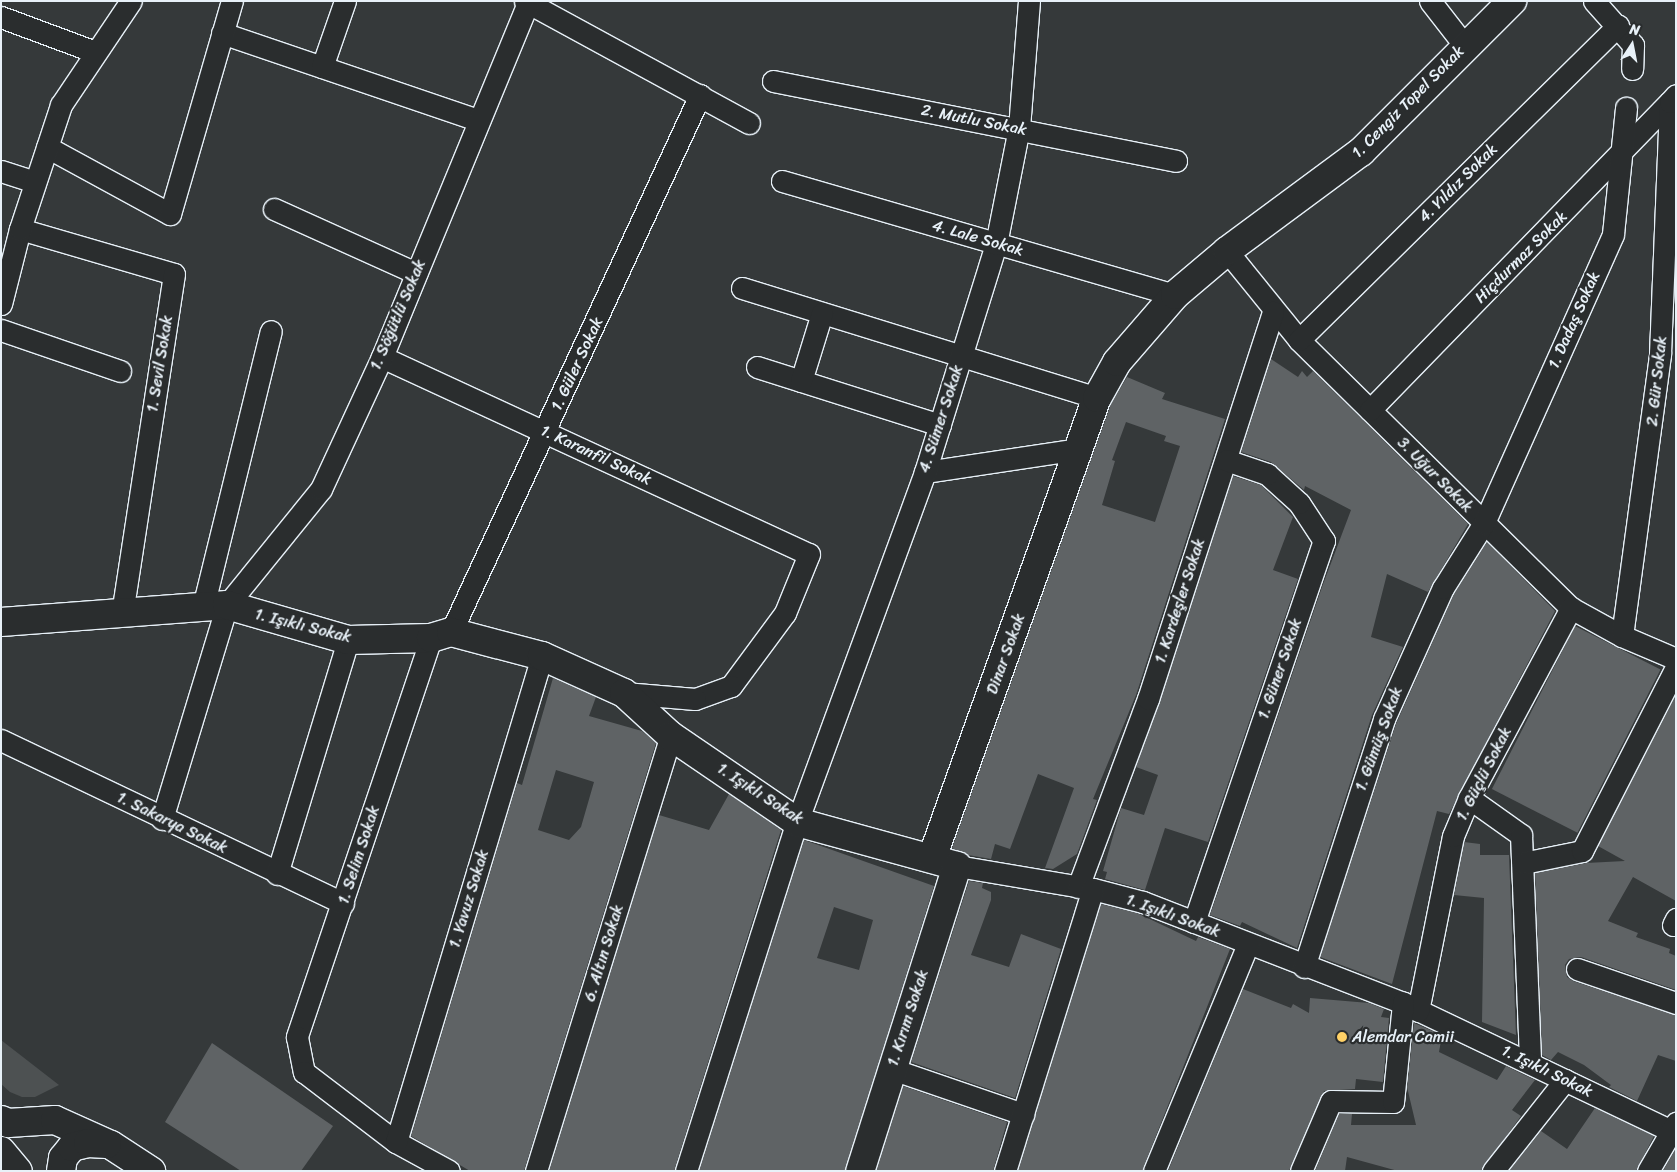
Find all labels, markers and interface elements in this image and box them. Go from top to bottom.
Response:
text: N [1628,17,1642,43]
north arrow [1607,20,1657,70]
street label: 1. Cengiz Topel Sokak [1348,42,1468,162]
street label: 2. Mutlu Sokak [919,100,1029,140]
street label: 4. Yıldız Sokak [1415,140,1501,226]
street label: Hiçdurmaz Sokak [1471,207,1571,307]
street label: 4. Lale Sokak [930,216,1026,260]
street label: 1. Söğütlü Sokak [366,257,430,373]
street label: 1. Dadaş Sokak [1544,268,1604,372]
street label: 1. Sevil Sokak [143,314,177,414]
street label: 1. Güler Sokak [547,314,607,414]
street label: 2. Gür Sokak [1643,335,1671,427]
street label: 4. Sümer Sokak [915,363,967,475]
street label: 1. Karanfil Sokak [537,421,655,489]
street label: 3. Uğur Sokak [1393,433,1477,517]
street label: 1. Kardeşler Sokak [1151,536,1209,666]
street label: 1. Işıklı Sokak [253,605,353,647]
street label: Dinar Sokak [983,611,1029,697]
street label: 1. Güner Sokak [1254,616,1306,722]
street label: 1. Gümüş Sokak [1351,684,1407,794]
street label: 1. Güçlü Sokak [1452,724,1516,824]
street label: 1. Işıklı Sokak [713,759,807,829]
street label: 1. Sakarya Sokak [114,788,230,858]
street label: 1. Selim Sokak [334,803,384,907]
street label: 1. Yavuz Sokak [445,847,493,951]
street label: 1. Işıklı Sokak [1123,890,1223,942]
street label: 6. Altın Sokak [580,902,628,1004]
street label: 1. Kırım Sokak [883,967,933,1069]
place label: Alemdar Camii [1352,1027,1454,1047]
marker: Alemdar Camii [1336,1031,1348,1043]
street label: 1. Işıklı Sokak [1498,1041,1596,1101]

